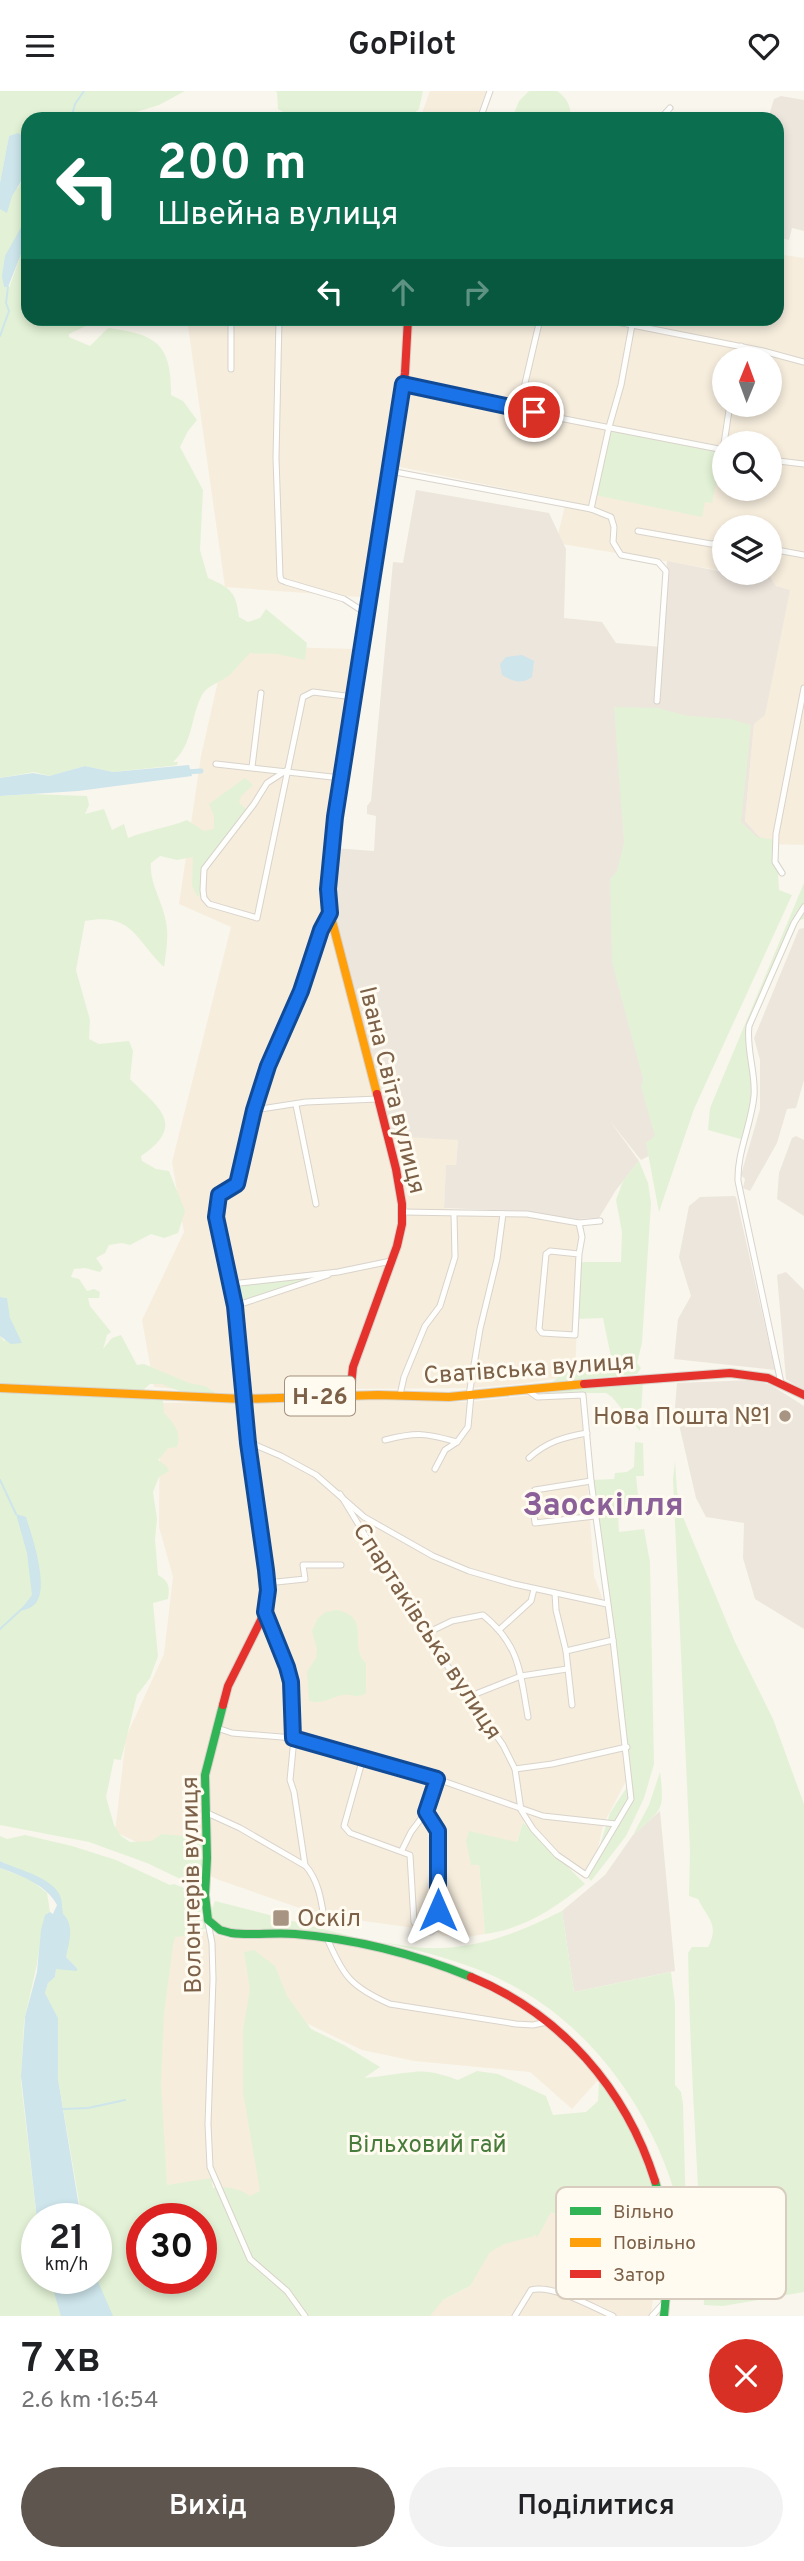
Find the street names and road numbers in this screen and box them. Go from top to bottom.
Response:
street label: Івана Світа вулиця [351,984,431,1197]
street label: Сватівська вулиця [423,1348,636,1392]
road number: Н-26 [285,1377,355,1415]
street label: Спартаківська вулиця [345,1518,508,1746]
street label: Волонтерів вулиця [176,1776,210,1994]

